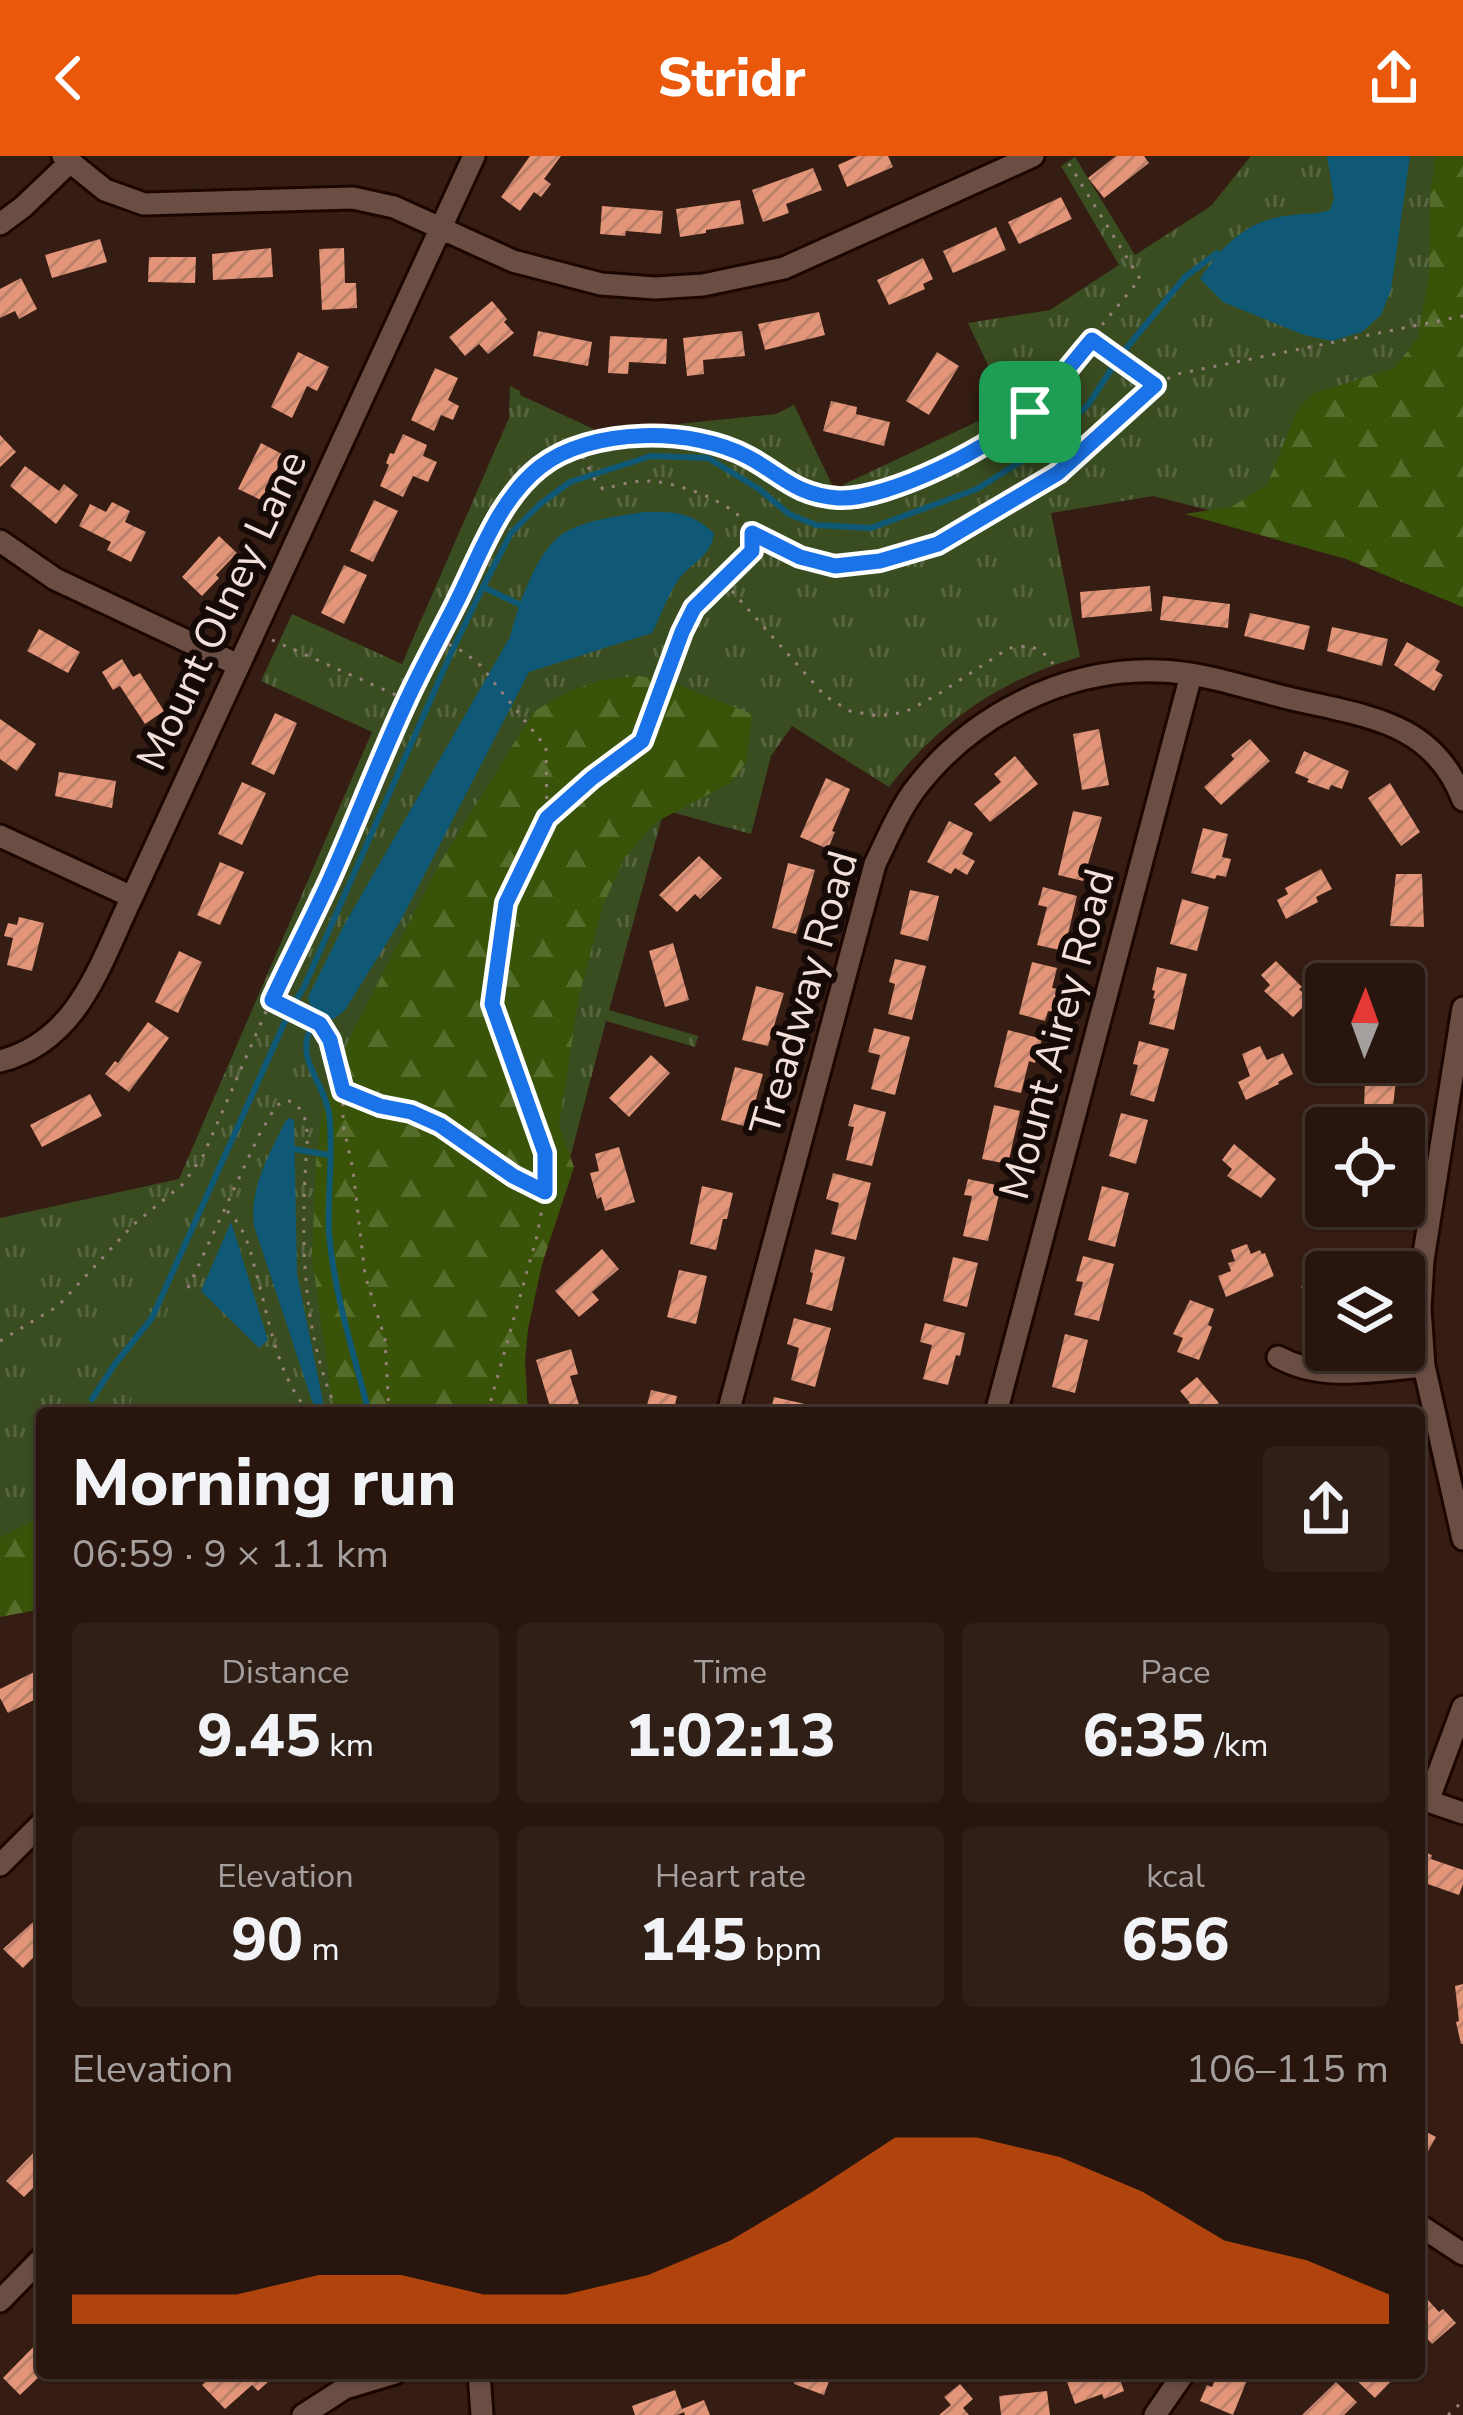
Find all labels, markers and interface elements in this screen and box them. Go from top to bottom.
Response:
text: Stridr [658,41,805,115]
icon: back [36,45,102,111]
icon: share [1361,45,1427,111]
pin [979,361,1081,463]
icon: arrive [997,379,1063,445]
street label: Mount Olney Lane [123,442,321,780]
street label: Treadway Road [737,845,872,1142]
street label: Mount Airey Road [986,863,1129,1206]
north arrow [1305,963,1425,1083]
map controls [1305,963,1425,1371]
button: locate [1305,1107,1425,1227]
button: layers [1305,1251,1425,1371]
text: Morning run [72,1438,456,1528]
button: share [1263,1446,1389,1572]
text: 06:59 · 9 × 1.1 km [72,1528,389,1581]
text: Distance [221,1650,350,1695]
text: Time [694,1650,767,1695]
text: Pace [1140,1650,1211,1695]
text: 9.45 [197,1695,321,1777]
text: 1:02:13 [625,1695,836,1777]
text: 6:35 [1082,1695,1206,1777]
text: km [321,1723,374,1768]
text: /km [1206,1723,1269,1768]
text: Elevation [217,1854,354,1899]
text: Heart rate [655,1854,806,1899]
text: kcal [1146,1854,1205,1899]
text: 90 [231,1899,303,1981]
text: 145 [639,1899,747,1981]
text: 656 [1122,1899,1230,1981]
text: m [303,1927,340,1972]
text: bpm [747,1927,822,1972]
text: Elevation [72,2043,233,2096]
text: 106–115 m [1186,2043,1389,2096]

